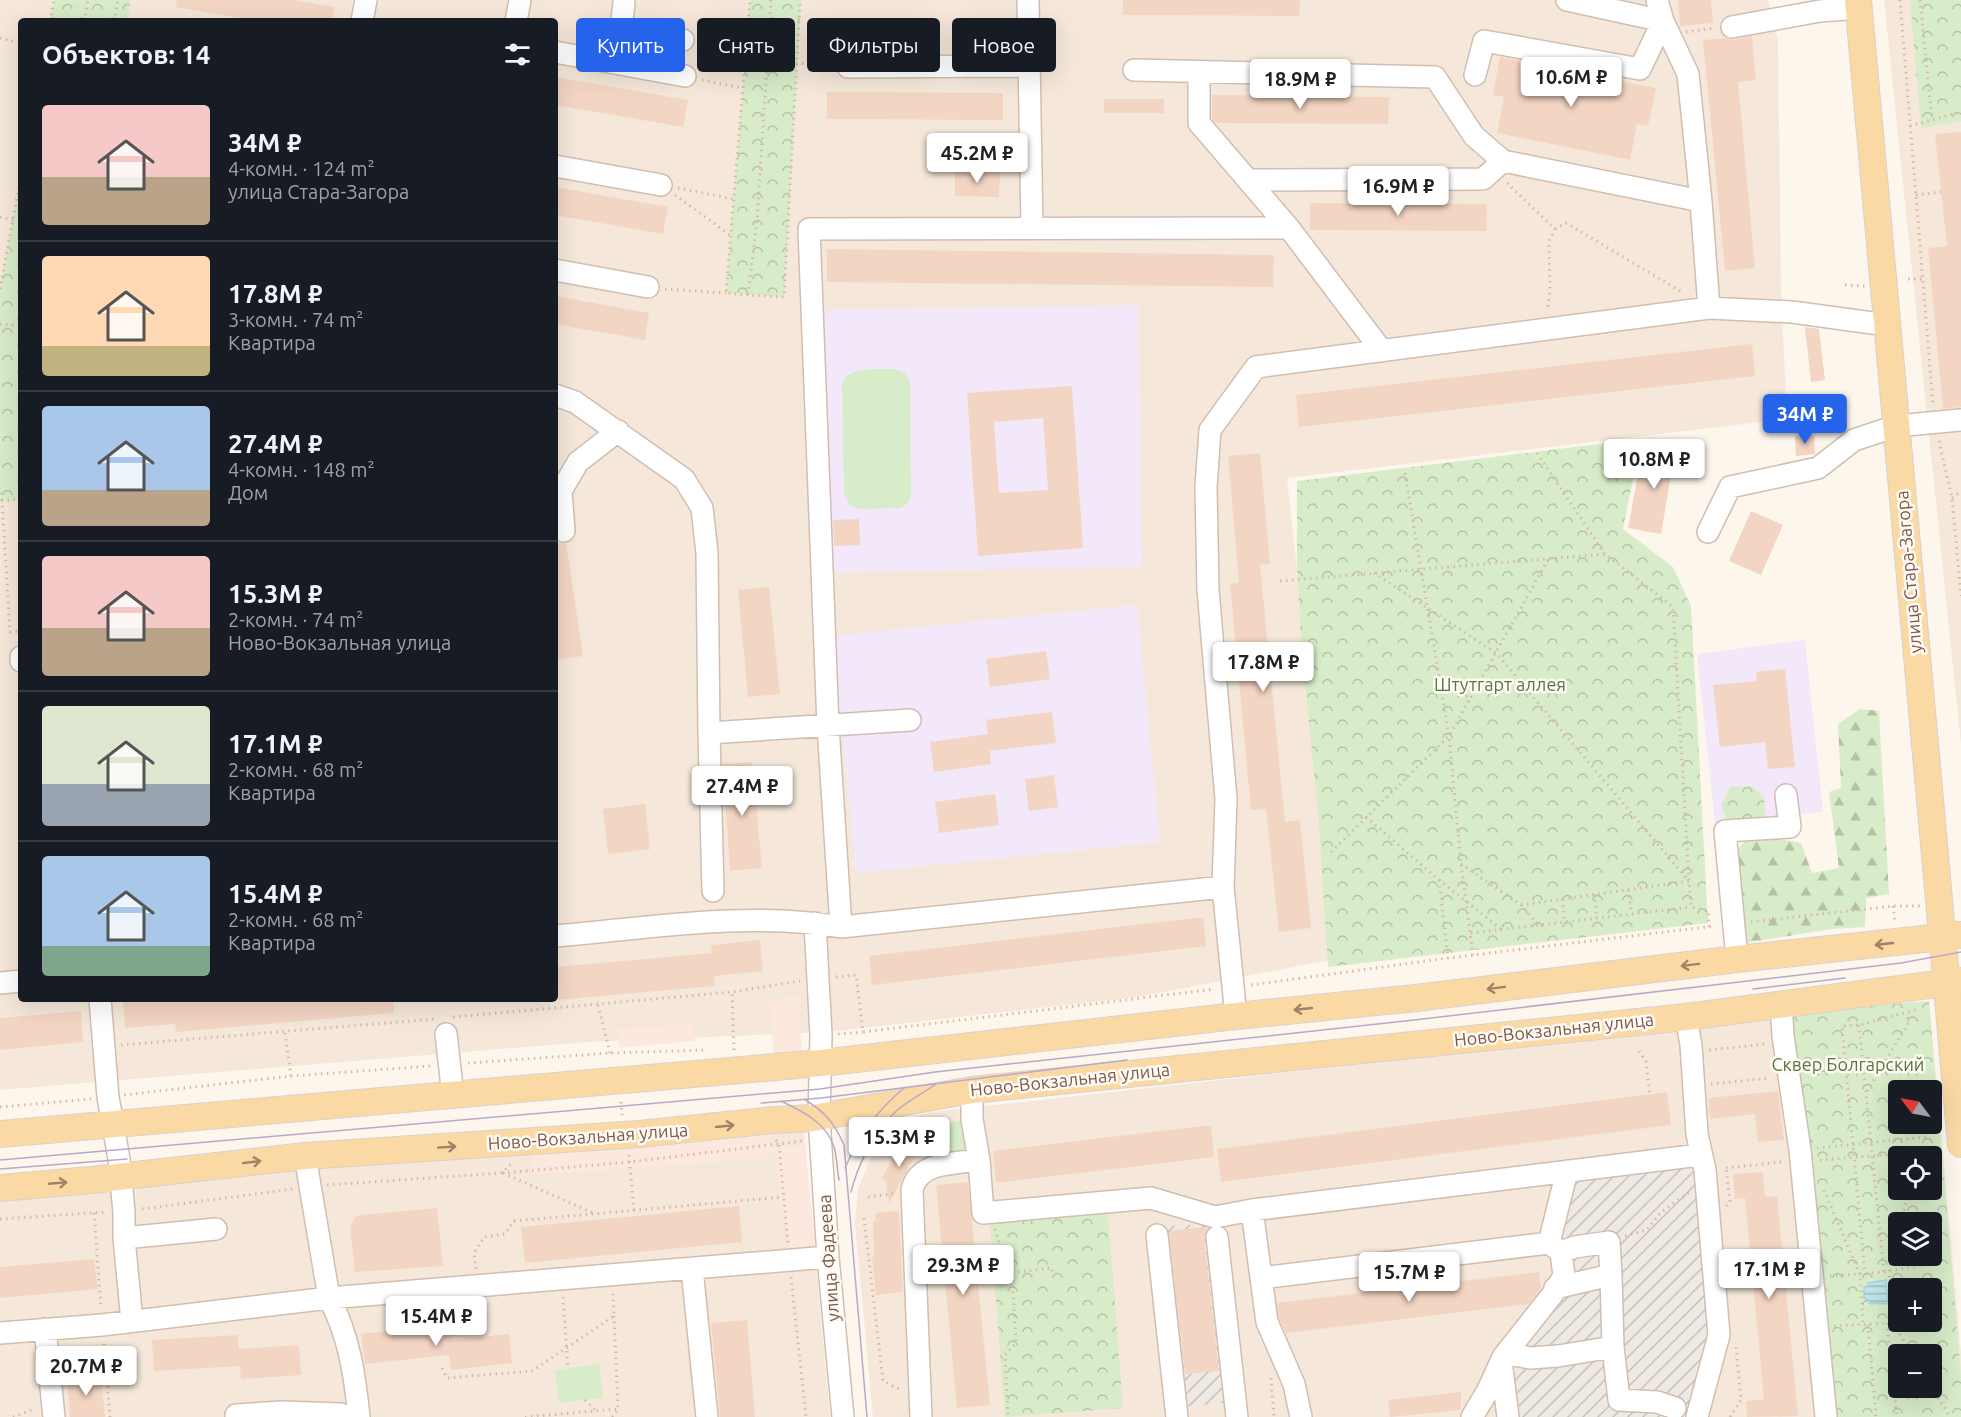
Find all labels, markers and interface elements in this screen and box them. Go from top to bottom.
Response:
chip: Купить [576,18,685,72]
chip: Снять [697,18,795,72]
chip: Фильтры [807,18,940,72]
chip: Новое [952,18,1056,72]
icon: filters [501,38,534,71]
text: Объектов: 14 [42,40,210,69]
pin: 10.6M ₽ [1516,57,1626,108]
pin: 18.9M ₽ [1245,59,1355,110]
text: 10.6M ₽ [1535,65,1607,88]
text: 18.9M ₽ [1264,67,1336,90]
text: 34M ₽ [228,128,301,157]
icon: home [90,129,162,201]
pin: 45.2M ₽ [922,133,1032,184]
text: 45.2M ₽ [941,141,1013,164]
text: 4-комн. · 124 m² [228,157,375,180]
pin: 16.9M ₽ [1343,166,1453,217]
text: 16.9M ₽ [1362,174,1434,197]
text: улица Стара-Загора [228,180,409,203]
text: 17.8M ₽ [228,279,322,308]
icon: home [90,280,162,352]
text: 3-комн. · 74 m² [228,308,363,331]
text: Квартира [228,331,316,354]
pin: 34M ₽ [1763,394,1847,445]
text: 34M ₽ [1777,402,1833,425]
text: 27.4M ₽ [228,429,322,458]
icon: home [90,430,162,502]
pin: 10.8M ₽ [1599,439,1709,490]
text: 10.8M ₽ [1618,447,1690,470]
text: 4-комн. · 148 m² [228,458,375,481]
text: Дом [228,481,268,504]
street label: улица Стара-Загора [1891,490,1925,654]
text: 15.3M ₽ [228,579,322,608]
icon: home [90,580,162,652]
text: 2-комн. · 74 m² [228,608,363,631]
text: Ново-Вокзальная улица [228,631,451,654]
pin: 17.8M ₽ [1208,642,1318,693]
text: 17.8M ₽ [1227,650,1299,673]
park label: Штутгарт аллея [1434,674,1566,694]
text: 17.1M ₽ [228,729,322,758]
icon: home [90,730,162,802]
text: 2-комн. · 68 m² [228,758,363,781]
pin: 27.4M ₽ [687,766,797,817]
text: 27.4M ₽ [706,774,778,797]
text: Квартира [228,781,316,804]
text: 15.4M ₽ [228,879,322,908]
icon: home [90,880,162,952]
text: 2-комн. · 68 m² [228,908,363,931]
text: Квартира [228,931,316,954]
one-way arrow [1874,939,1894,950]
one-way arrow [1681,959,1700,970]
one-way arrow [1487,983,1507,994]
one-way arrow [1293,1004,1313,1015]
street label: Ново-Вокзальная улица [1453,1009,1655,1049]
park label: Сквер Болгарский [1772,1054,1924,1074]
street label: Ново-Вокзальная улица [969,1059,1171,1099]
north arrow [1888,1080,1942,1134]
map controls [1888,1080,1942,1398]
pin: 15.3M ₽ [844,1117,954,1168]
street label: Ново-Вокзальная улица [487,1119,689,1153]
one-way arrow [714,1120,734,1131]
text: 15.3M ₽ [863,1125,935,1148]
one-way arrow [436,1141,456,1152]
button: locate [1888,1146,1942,1200]
one-way arrow [242,1156,262,1167]
one-way arrow [48,1177,68,1188]
street label: улица Фадеева [814,1194,842,1322]
button: layers [1888,1212,1942,1266]
pin: 29.3M ₽ [908,1245,1018,1296]
pin: 17.1M ₽ [1714,1249,1824,1300]
pin: 15.7M ₽ [1354,1252,1464,1303]
text: 29.3M ₽ [927,1253,999,1276]
text: 17.1M ₽ [1733,1257,1805,1280]
text: 15.7M ₽ [1373,1260,1445,1283]
button: + [1888,1278,1942,1332]
pin: 15.4M ₽ [381,1296,491,1347]
text: 15.4M ₽ [400,1304,472,1327]
button: − [1888,1344,1942,1398]
pin: 20.7M ₽ [31,1346,141,1397]
text: 20.7M ₽ [50,1354,122,1377]

